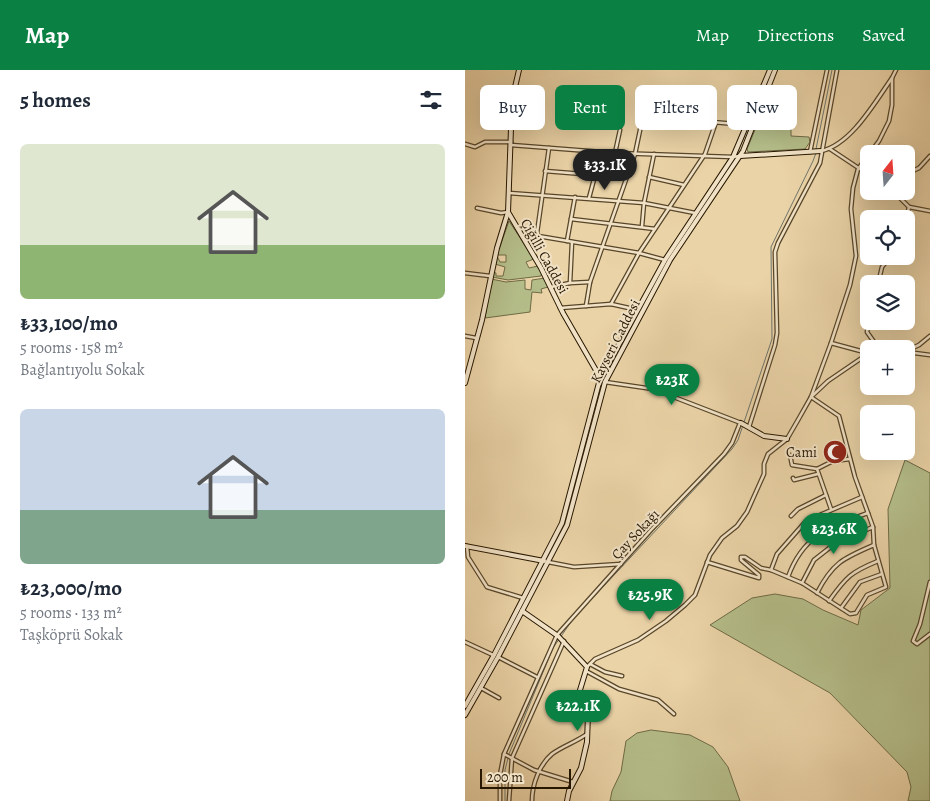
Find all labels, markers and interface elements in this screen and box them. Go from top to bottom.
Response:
text: Map [25,19,69,51]
text: Map [696,23,729,47]
text: Directions [757,23,834,47]
text: Saved [862,23,905,47]
chip: Buy [480,85,545,130]
chip: Rent [555,85,625,130]
chip: Filters [635,85,717,130]
chip: New [727,85,797,130]
text: 5 homes [20,86,91,114]
icon: filters [417,86,445,114]
north arrow [860,145,915,200]
map controls [860,145,915,460]
pin: ₺33.1K [564,148,646,191]
text: ₺33.1K [584,154,626,176]
icon: home [188,177,278,267]
button: locate [860,210,915,265]
street label: Çiğilli Caddesi [516,215,573,297]
button: layers [860,275,915,330]
street label: Kayseri Caddesi [586,296,645,386]
text: ₺33,100/mo [20,309,118,337]
text: 5 rooms · 158 m² [20,337,123,359]
button: + [860,340,915,395]
text: Bağlantıyolu Sokak [20,359,145,381]
pin: ₺23K [642,364,702,406]
text: ₺23K [656,369,688,391]
button: − [860,405,915,460]
mosque icon: Cami [822,439,848,465]
icon: home [188,442,278,532]
place label: Cami [786,443,817,462]
street label: Çay Sokağı [607,505,664,564]
pin: ₺23.6K [793,512,875,555]
text: ₺23.6K [812,518,856,540]
text: ₺23,000/mo [20,574,122,602]
pin: ₺25.9K [609,578,691,621]
text: ₺25.9K [628,584,672,606]
text: 5 rooms · 133 m² [20,602,122,624]
text: Taşköprü Sokak [20,624,123,646]
pin: ₺22.1K [537,690,619,732]
text: ₺22.1K [556,695,600,717]
scale bar [480,766,571,789]
text: 200 m [487,768,523,787]

